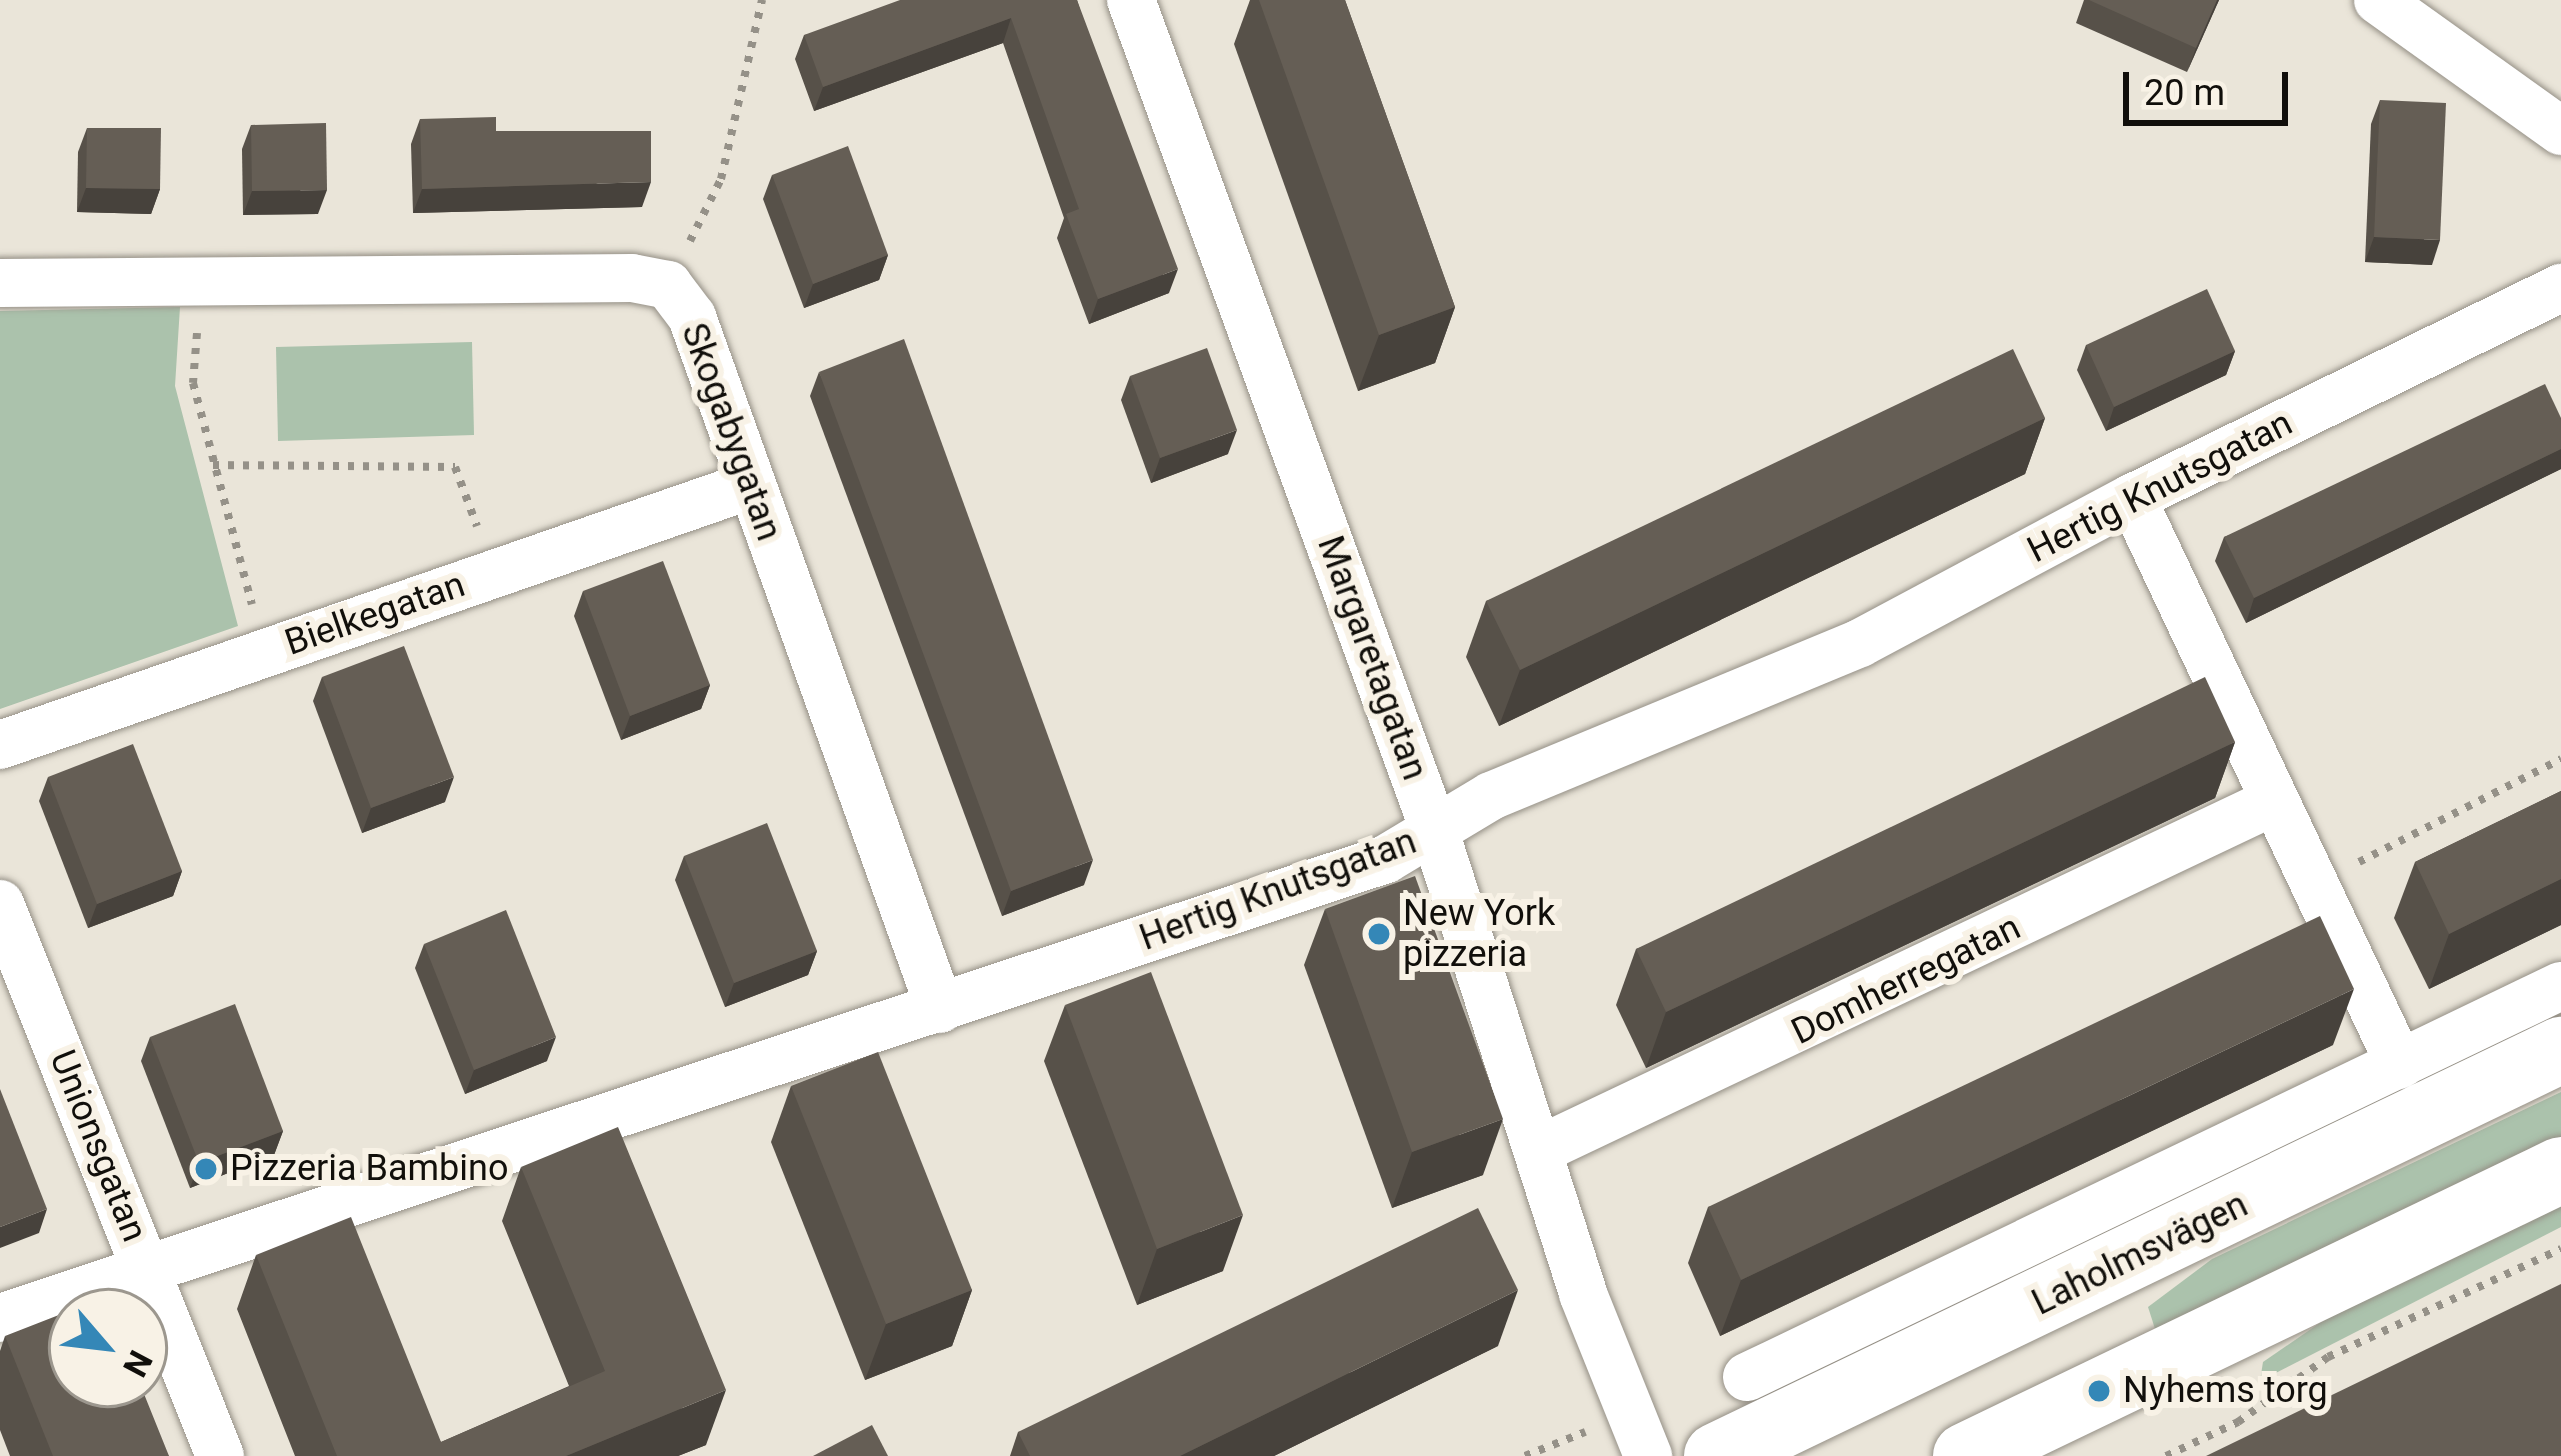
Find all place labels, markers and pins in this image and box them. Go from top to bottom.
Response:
place label: New York pizzeria [1403,891,1555,976]
marker: New York pizzeria [1366,921,1392,947]
place label: Pizzeria Bambino [230,1147,508,1191]
marker: Pizzeria Bambino [193,1156,219,1182]
place label: Nyhems torg [2123,1369,2328,1413]
marker: Nyhems torg [2086,1378,2112,1404]

